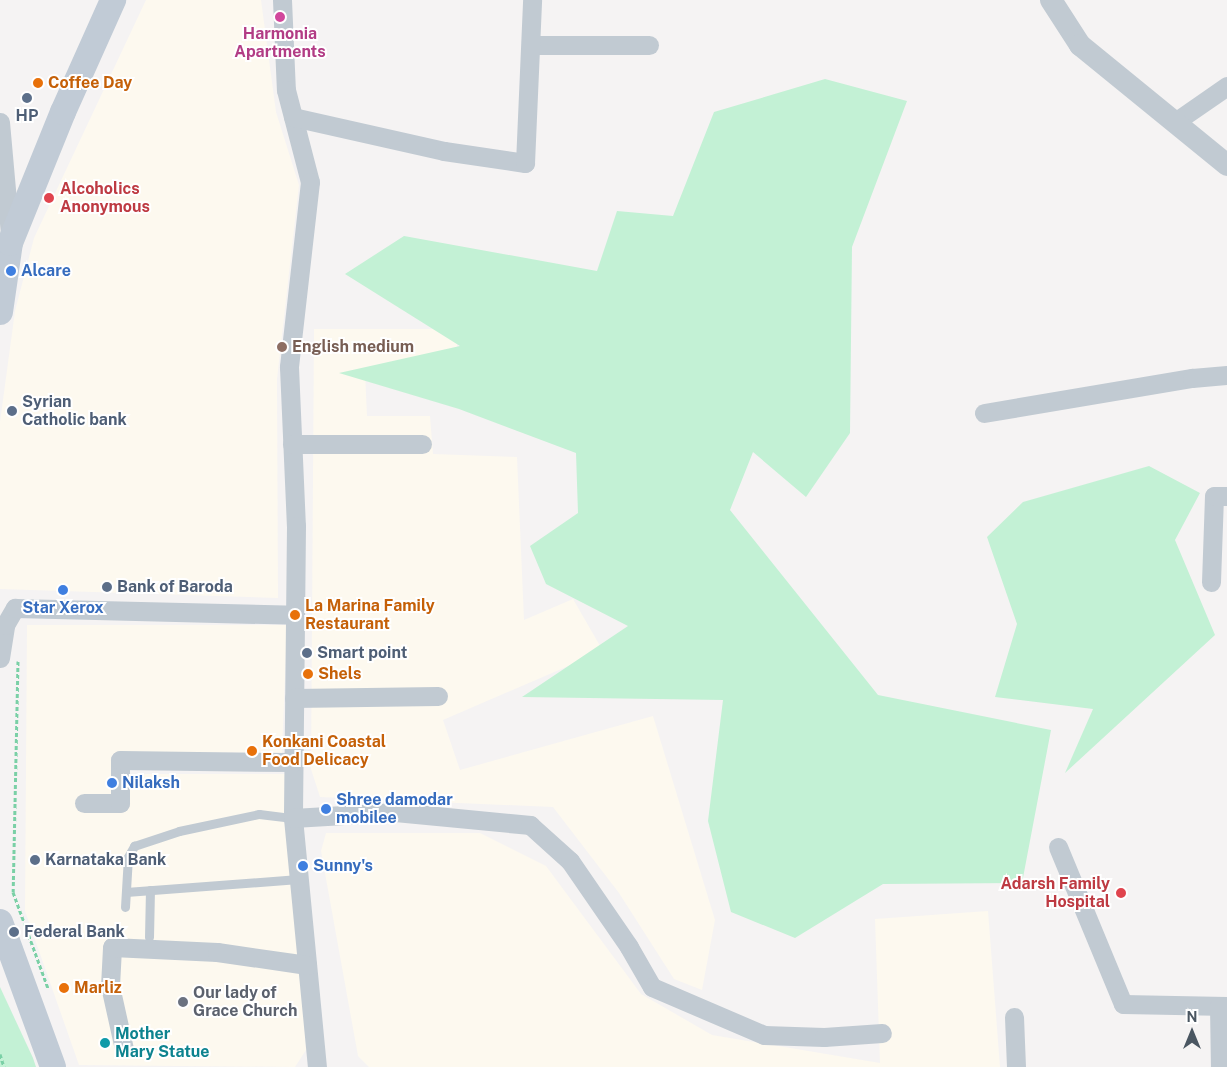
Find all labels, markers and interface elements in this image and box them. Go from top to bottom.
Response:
marker: Harmonia Apartments [274,11,286,23]
place label: Harmonia Apartments [234,24,326,62]
place label: Coffee Day [48,73,132,93]
marker: Coffee Day [32,77,44,89]
marker: HP [21,92,33,104]
place label: HP [16,106,38,126]
place label: Alcoholics Anonymous [60,179,150,217]
marker: Alcoholics Anonymous [42,191,56,205]
place label: Alcare [21,261,71,281]
marker: Alcare [5,265,17,277]
place label: English medium [292,337,414,357]
marker: English medium [276,341,288,353]
place label: Syrian Catholic bank [22,392,127,430]
marker: Syrian Catholic bank [6,405,18,417]
place label: Bank of Baroda [117,577,233,597]
marker: Bank of Baroda [101,581,113,593]
marker: Star Xerox [57,584,69,596]
place label: La Marina Family Restaurant [305,596,435,634]
place label: Star Xerox [22,598,104,618]
marker: La Marina Family Restaurant [289,609,301,621]
place label: Smart point [317,643,407,663]
marker: Smart point [301,647,313,659]
place label: Shels [318,664,361,684]
marker: Shels [302,668,314,680]
place label: Konkani Coastal Food Delicacy [262,732,386,770]
marker: Konkani Coastal Food Delicacy [246,745,258,757]
place label: Nilaksh [122,773,180,793]
marker: Nilaksh [106,777,118,789]
place label: Shree damodar mobilee [336,790,453,828]
marker: Shree damodar mobilee [320,803,332,815]
place label: Karnataka Bank [45,850,166,870]
marker: Karnataka Bank [29,854,41,866]
place label: Sunny's [313,856,373,876]
marker: Sunny's [297,860,309,872]
place label: Adarsh Family Hospital [1001,874,1110,912]
marker: Adarsh Family Hospital [1114,886,1128,900]
place label: Federal Bank [24,922,125,942]
marker: Federal Bank [8,926,20,938]
place label: Marliz [74,978,122,998]
marker: Marliz [58,982,70,994]
place label: Our lady of Grace Church [193,983,297,1021]
marker: Our lady of Grace Church [177,996,189,1008]
north arrow [1167,1007,1217,1057]
text: N [1187,1009,1197,1025]
place label: Mother Mary Statue [115,1024,210,1062]
marker: Mother Mary Statue [99,1037,111,1049]

